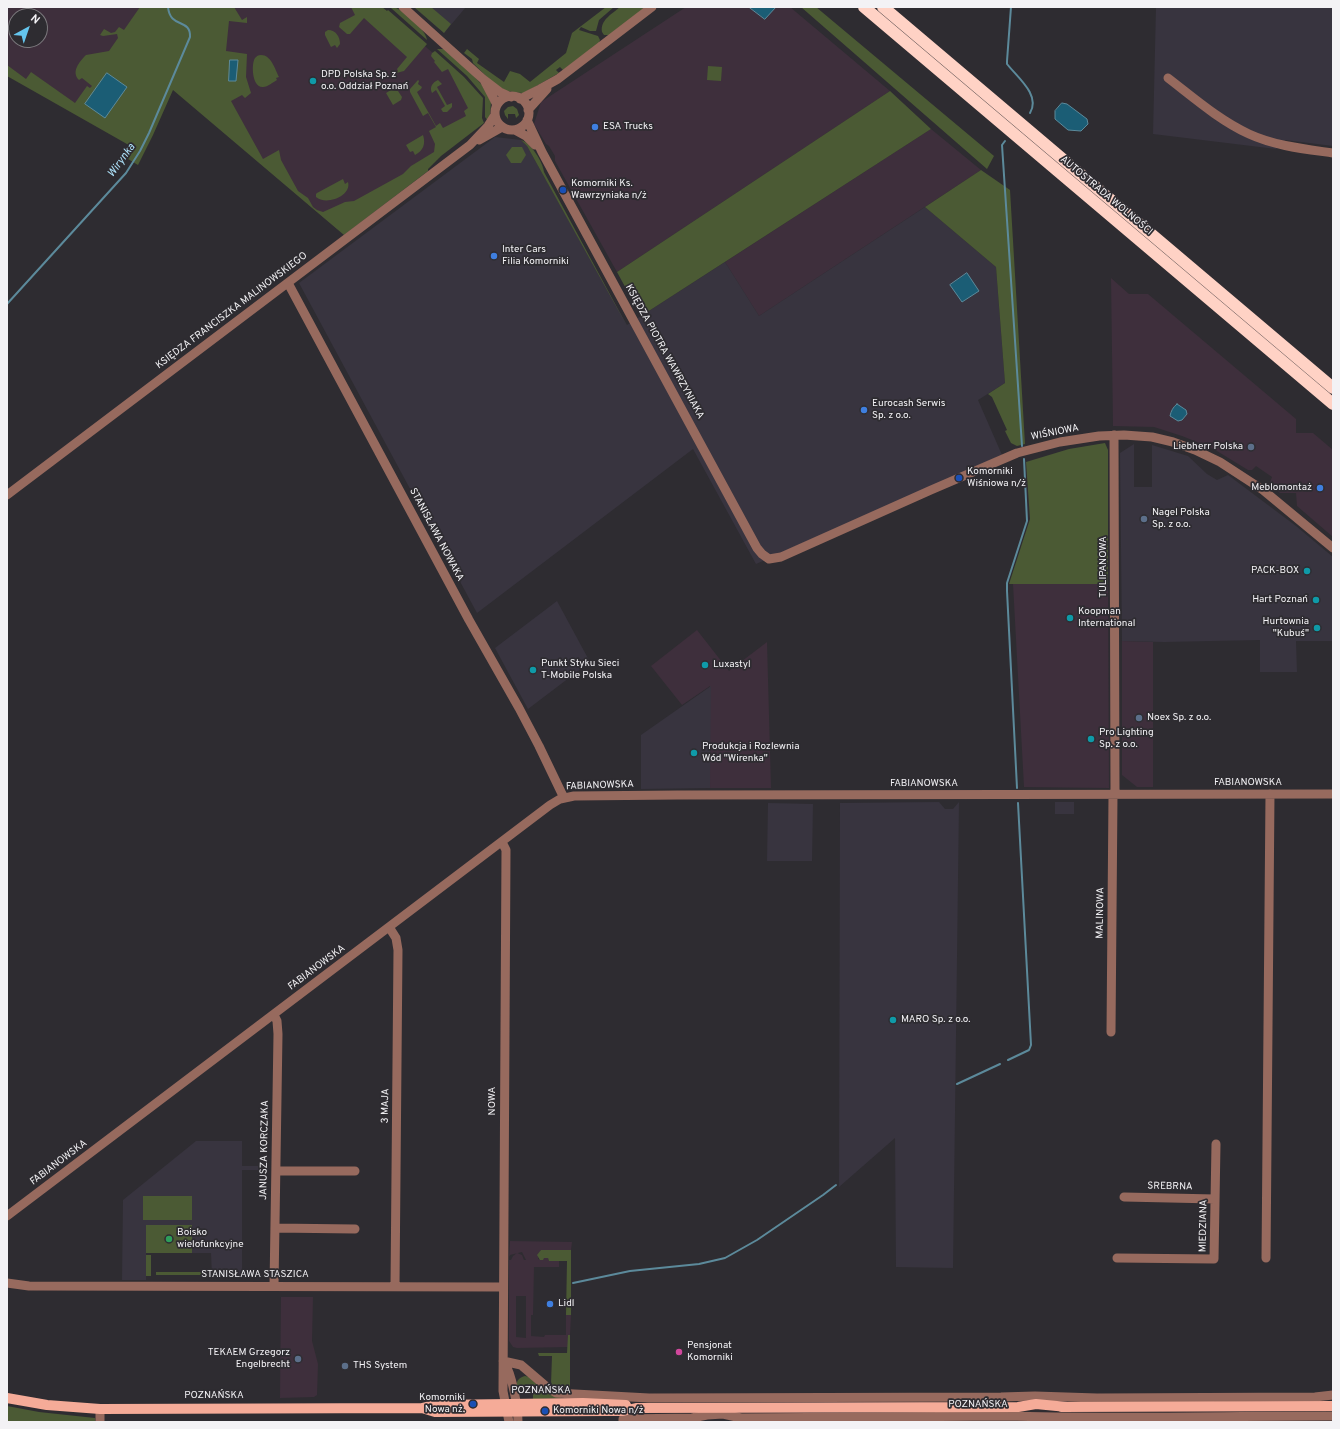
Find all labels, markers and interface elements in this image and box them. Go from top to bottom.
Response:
north arrow [8,8,48,48]
text: N [28,12,43,27]
place label: DPD Polska Sp. z o.o. Oddział Poznań [321,69,408,92]
marker: DPD Polska Sp. z o.o. Oddział Poznań [308,76,318,86]
place label: ESA Trucks [603,121,653,133]
marker: ESA Trucks [590,122,600,132]
water label: Wirynka [105,142,139,180]
street label: AUTOSTRADA WOLNOŚCI [1057,154,1155,238]
place label: Komorniki Ks. Wawrzyniaka n/ż [571,178,647,202]
marker: Komorniki Ks. Wawrzyniaka n/ż [558,185,568,195]
place label: Inter Cars Filia Komorniki [502,244,569,268]
street label: KSIĘDZA FRANCISZKA MALINOWSKIEGO [154,250,310,372]
marker: Inter Cars Filia Komorniki [489,251,499,261]
street label: KSIĘDZA PIOTRA WAWRZYNIAKA [622,283,706,421]
place label: Eurocash Serwis Sp. z o.o. [872,398,945,422]
marker: Eurocash Serwis Sp. z o.o. [859,405,869,415]
street label: WIŚNIOWA [1030,422,1080,444]
place label: Liebherr Polska [1173,441,1243,453]
marker: Liebherr Polska [1246,442,1256,452]
place label: Komorniki Wiśniowa n/ż [967,466,1026,490]
marker: Komorniki Wiśniowa n/ż [954,473,964,483]
place label: Meblomontaż [1251,482,1312,494]
marker: Meblomontaż [1315,483,1325,493]
street label: STANISŁAWA NOWAKA [406,486,466,584]
place label: Nagel Polska Sp. z o.o. [1152,507,1210,530]
marker: Nagel Polska Sp. z o.o. [1139,514,1149,524]
street label: TULIPANOWA [1098,536,1110,598]
place label: PACK-BOX [1251,565,1299,577]
marker: PACK-BOX [1302,566,1312,576]
place label: Hart Poznań [1252,594,1308,606]
marker: Hart Poznań [1311,595,1321,605]
place label: Koopman International [1078,606,1135,630]
marker: Koopman International [1065,613,1075,623]
place label: Hurtownia "Kubuś" [1263,616,1309,640]
marker: Hurtownia "Kubuś" [1312,623,1322,633]
place label: Punkt Styku Sieci T-Mobile Polska [541,658,619,682]
place label: Luxastyl [713,659,751,671]
marker: Luxastyl [700,660,710,670]
marker: Punkt Styku Sieci T-Mobile Polska [528,665,538,675]
place label: Noex Sp. z o.o. [1147,712,1211,724]
marker: Noex Sp. z o.o. [1134,713,1144,723]
place label: Pro Lighting Sp. z o.o. [1099,727,1154,750]
marker: Pro Lighting Sp. z o.o. [1086,734,1096,744]
place label: Produkcja i Rozlewnia Wód "Wirenka" [702,741,799,764]
marker: Produkcja i Rozlewnia Wód "Wirenka" [689,748,699,758]
street label: FABIANOWSKA [1214,777,1282,789]
street label: FABIANOWSKA [890,778,958,790]
street label: FABIANOWSKA [566,779,634,793]
street label: MALINOWA [1095,887,1107,939]
street label: FABIANOWSKA [286,943,348,993]
place label: MARO Sp. z o.o. [901,1014,970,1026]
marker: MARO Sp. z o.o. [888,1015,898,1025]
street label: NOWA [487,1087,499,1115]
street label: 3 MAJA [380,1088,392,1124]
street label: JANUSZA KORCZAKA [258,1100,272,1200]
street label: FABIANOWSKA [28,1138,90,1188]
street label: SREBRNA [1147,1181,1193,1193]
street label: MIEDZIANA [1198,1200,1210,1252]
place label: Boisko wielofunkcyjne [177,1227,244,1250]
marker: Boisko wielofunkcyjne [164,1234,174,1244]
street label: STANISŁAWA STASZICA [201,1269,309,1281]
place label: Lidl [558,1298,574,1310]
marker: Lidl [545,1299,555,1309]
place label: Pensjonat Komorniki [687,1340,733,1364]
place label: TEKAEM Grzegorz Engelbrecht [208,1347,290,1370]
marker: Pensjonat Komorniki [674,1347,684,1357]
marker: TEKAEM Grzegorz Engelbrecht [293,1354,303,1364]
place label: THS System [353,1360,407,1372]
marker: THS System [340,1361,350,1371]
street label: POZNAŃSKA [511,1385,571,1397]
street label: POZNAŃSKA [184,1390,244,1402]
place label: Komorniki Nowa nż. [419,1392,465,1416]
marker: Komorniki Nowa nż. [468,1399,478,1409]
street label: POZNAŃSKA [948,1399,1008,1411]
place label: Komorniki Nowa n/ż [553,1405,644,1417]
marker: Komorniki Nowa n/ż [540,1406,550,1416]

